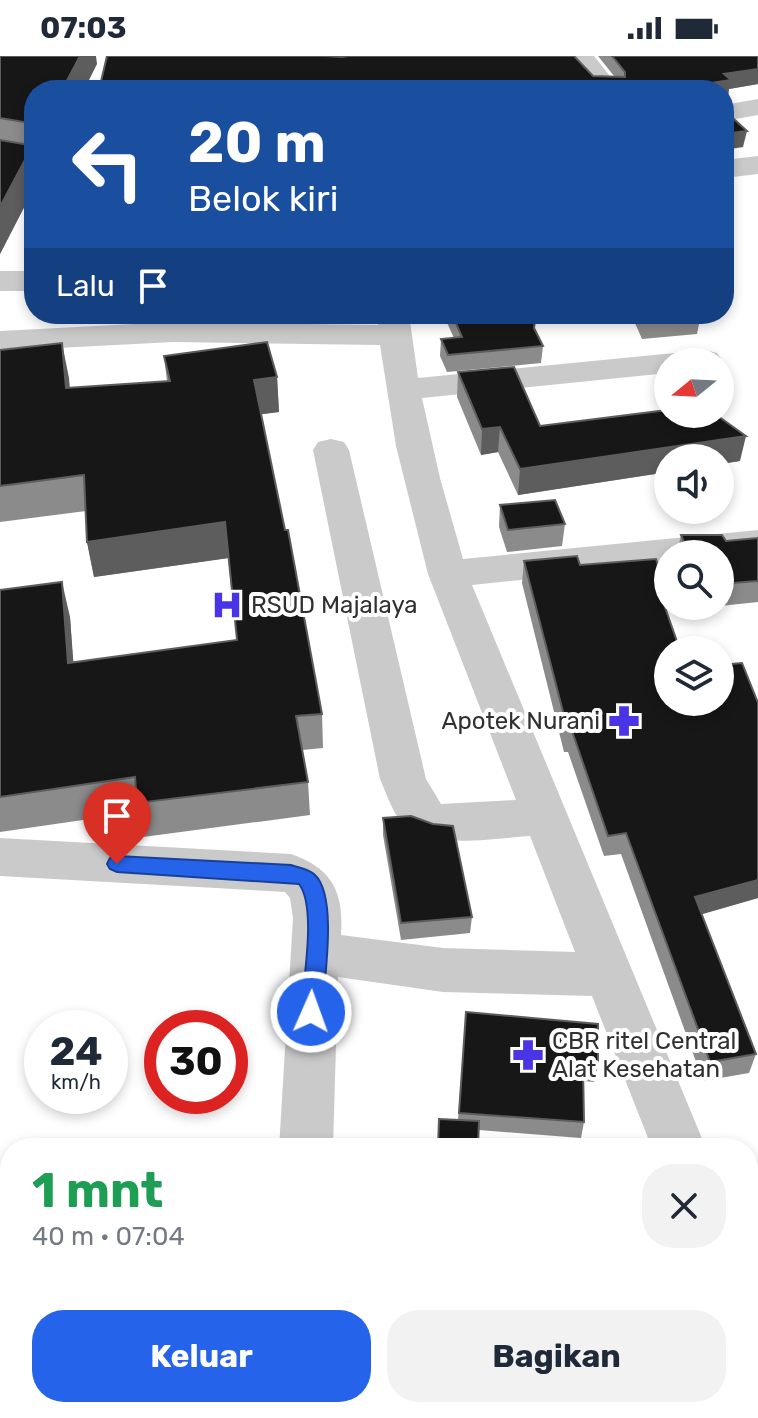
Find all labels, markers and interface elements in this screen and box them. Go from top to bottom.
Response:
text: 07:03 [40,10,127,46]
text: 20 m [188,110,326,176]
icon: left [56,112,160,216]
text: Belok kiri [188,177,338,220]
icon: arrive [131,264,175,308]
text: Lalu [56,268,115,304]
north arrow [654,348,734,428]
map controls [654,348,734,716]
button: sound [654,444,734,524]
button: search [654,540,734,620]
hospital icon: RSUD Majalaya [210,588,244,622]
place label: RSUD Majalaya [251,591,418,619]
button: layers [654,636,734,716]
pharmacy icon: Apotek Nurani [607,704,641,738]
place label: Apotek Nurani [441,707,600,735]
pin [83,782,151,864]
icon: arrive [95,794,139,838]
position arrow [269,970,353,1054]
speed limit sign: 30 [144,1010,248,1114]
place label: CBR ritel Central Alat Kesehatan [552,1027,736,1083]
text: 24 [49,1028,103,1075]
pharmacy icon: CBR ritel Central Alat Kesehatan [511,1038,545,1072]
text: km/h [51,1070,101,1094]
text: 1 mnt [32,1162,163,1219]
button: close [642,1164,726,1248]
text: 40 m · 07:04 [32,1221,185,1252]
button: Keluar [32,1310,371,1402]
button: Bagikan [387,1310,726,1402]

